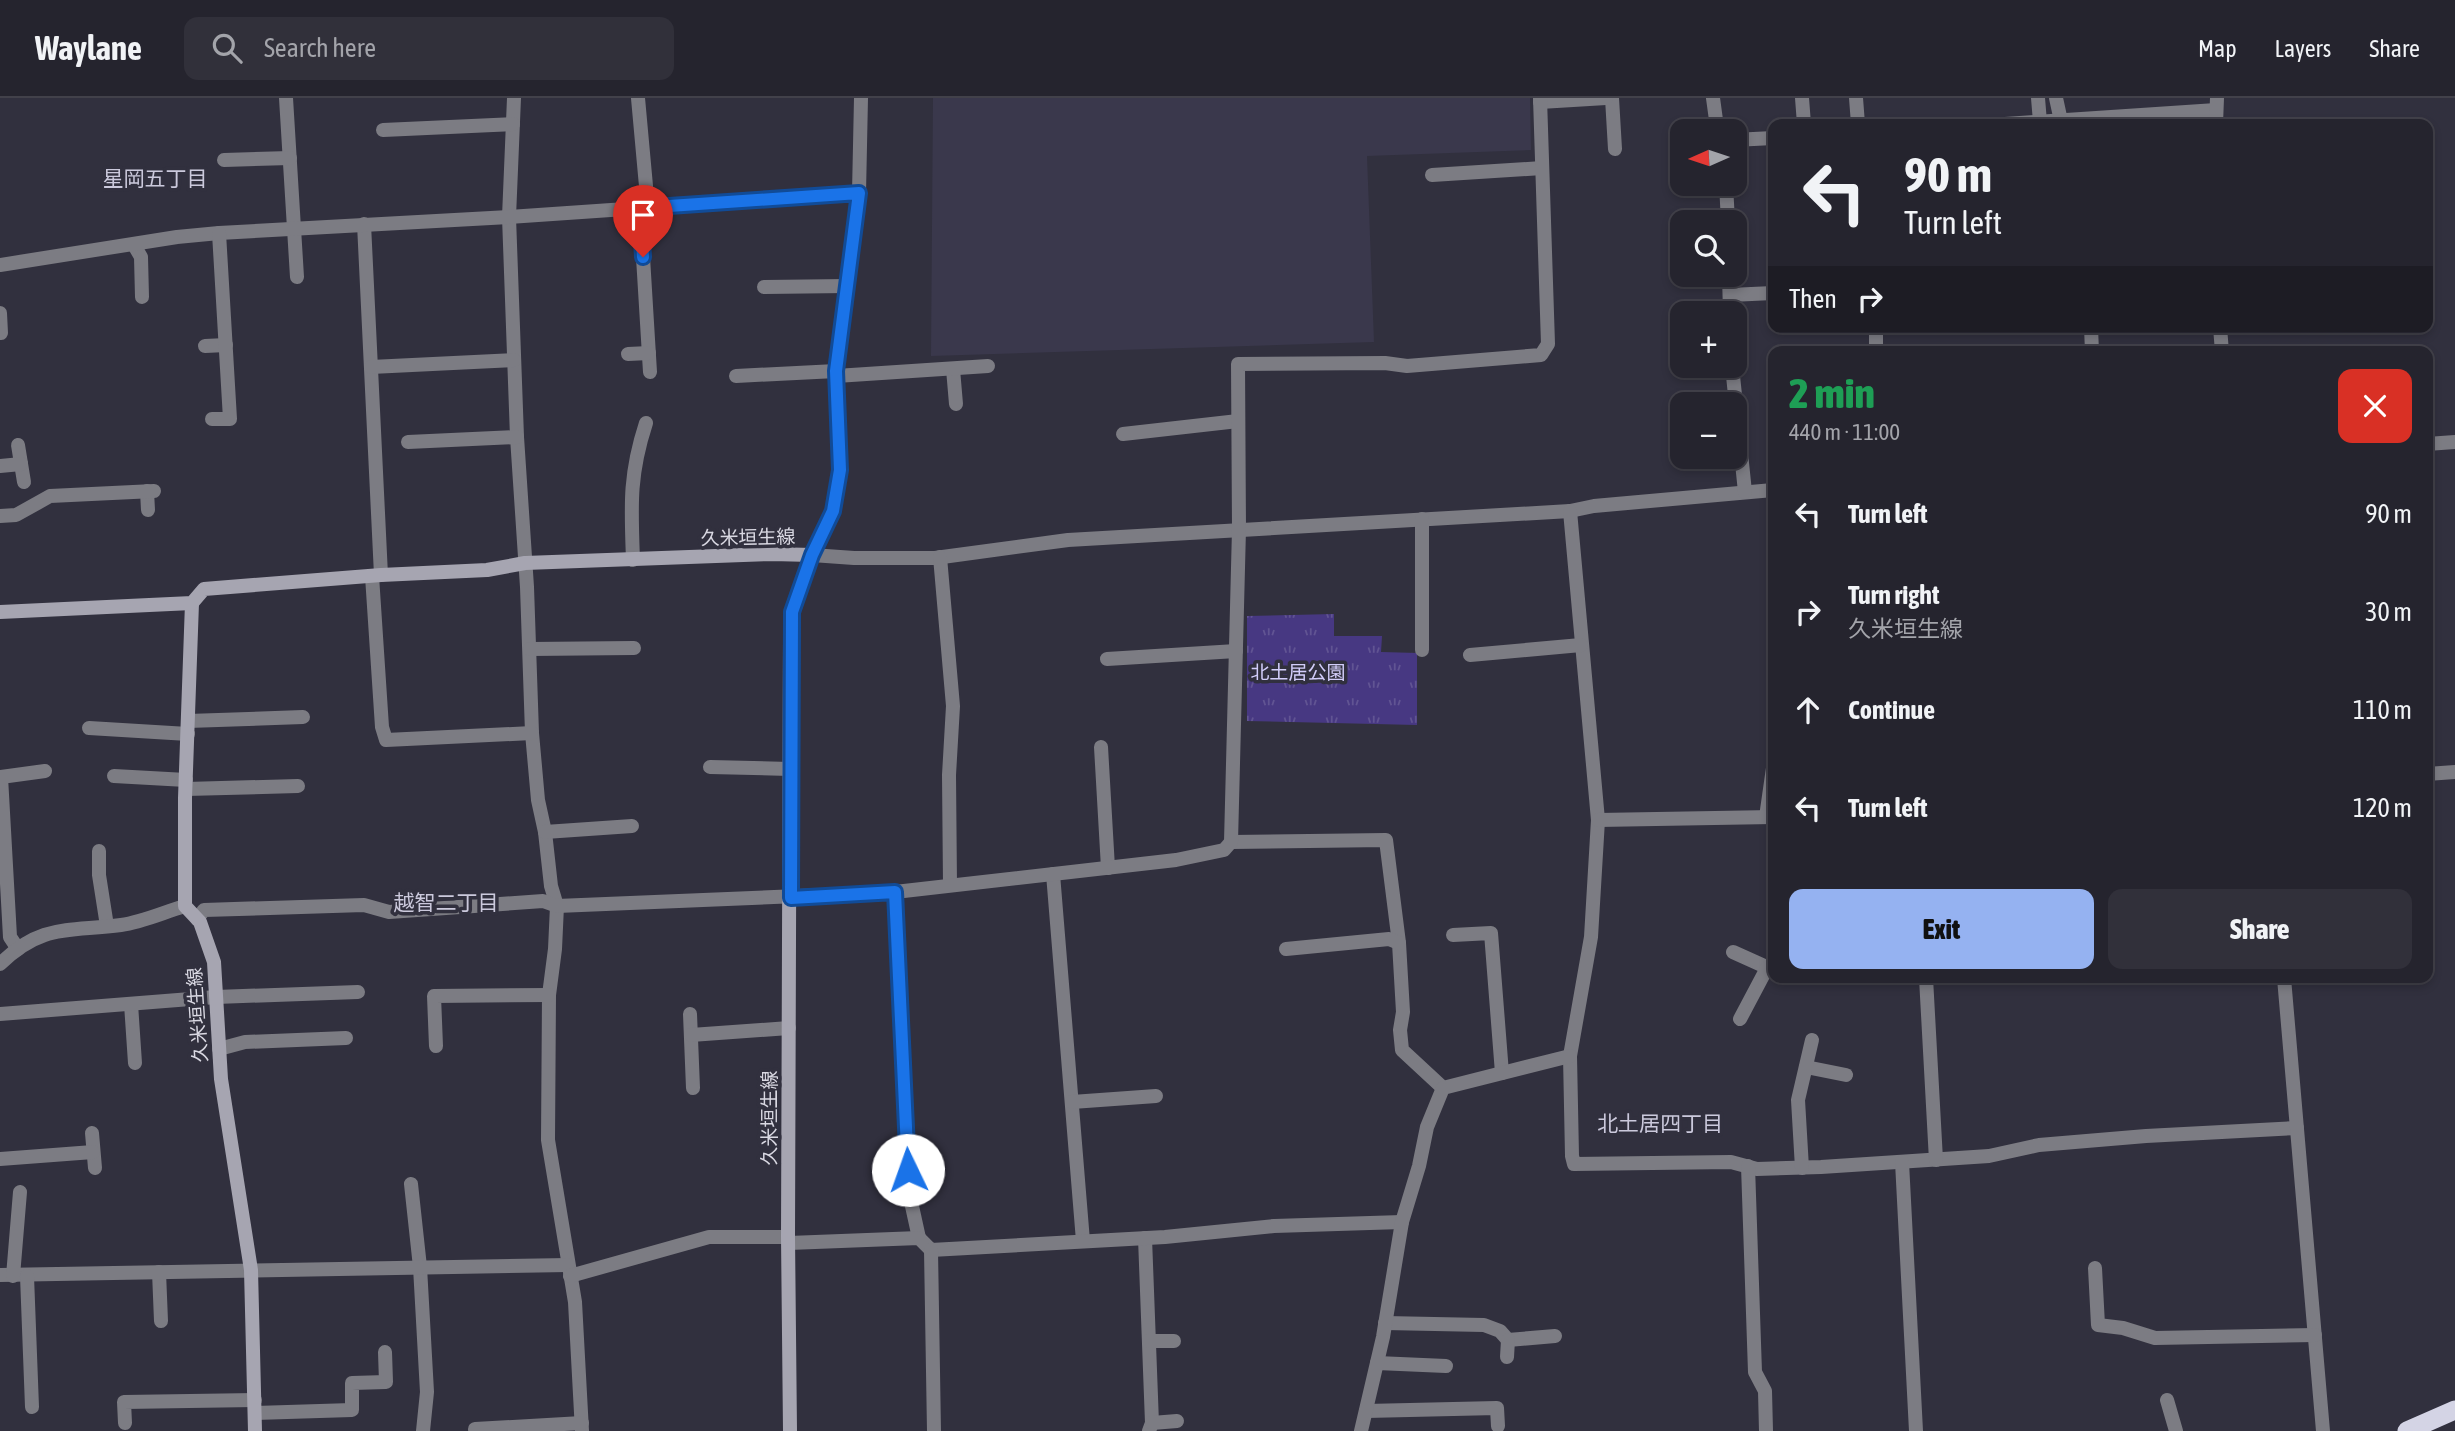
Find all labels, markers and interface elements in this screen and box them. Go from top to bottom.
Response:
search box [184,17,674,80]
text: Waylane [35,29,142,67]
icon: search [208,29,246,67]
text: Search here [264,33,376,63]
text: Map [2198,35,2237,62]
text: Layers [2275,35,2331,62]
text: Share [2369,35,2420,62]
north arrow [1670,119,1746,196]
map controls [1670,119,1747,469]
text: 90 m [1904,146,1992,202]
icon: left [1789,147,1880,238]
district label: 星岡五丁目 [103,166,208,190]
pin [613,185,673,257]
icon: arrive [624,196,662,234]
text: Turn left [1904,204,2002,241]
button: search [1670,210,1747,287]
icon: right [1851,280,1889,318]
text: Then [1789,284,1837,314]
button: + [1670,301,1747,378]
text: 2 min [1789,369,1875,417]
button: close [2338,369,2412,443]
button: − [1670,392,1747,469]
text: 440 m · 11:00 [1789,419,1900,445]
icon: left [1789,495,1827,533]
text: Turn left [1848,499,1928,529]
text: 90 m [2365,499,2412,529]
street label: 久米垣生線 [700,525,796,549]
text: Turn right [1848,580,1939,610]
icon: right [1789,593,1827,631]
text: 30 m [2365,597,2412,627]
text: 久米垣生線 [1848,616,1963,642]
park label: 北土居公園 [1250,661,1346,683]
icon: ahead [1789,691,1827,729]
text: Continue [1848,695,1935,725]
text: 110 m [2353,695,2412,725]
icon: left [1789,789,1827,827]
text: Turn left [1848,793,1928,823]
text: 120 m [2353,793,2412,823]
button: Exit [1789,889,2094,969]
button: Share [2108,889,2412,969]
district label: 越智二丁目 [394,890,499,914]
street label: 久米垣生線 [183,967,211,1063]
street label: 久米垣生線 [758,1070,780,1166]
district label: 北土居四丁目 [1597,1111,1723,1135]
position arrow [871,1133,945,1207]

